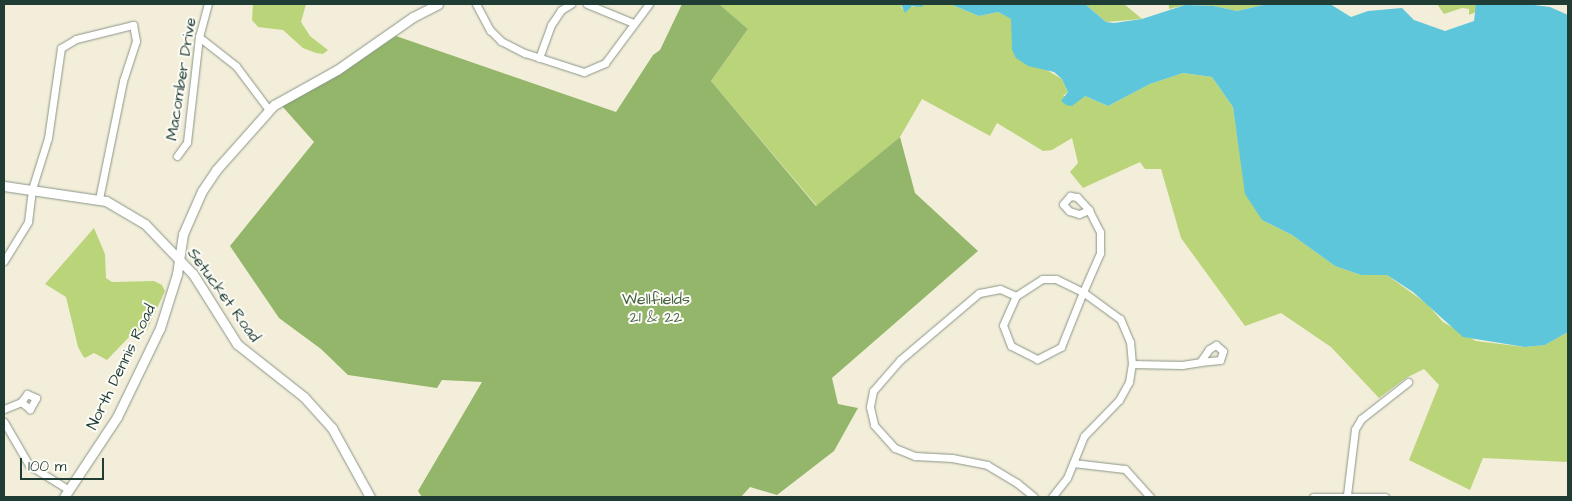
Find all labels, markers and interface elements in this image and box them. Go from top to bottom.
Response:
street label: Macomber Drive [162,16,200,142]
street label: Setucket Road [183,244,265,346]
park label: Wellfields 21 & 22 [622,289,690,327]
street label: North Dennis Road [82,301,160,433]
scale bar [22,448,106,480]
text: 100 m [28,456,67,477]

